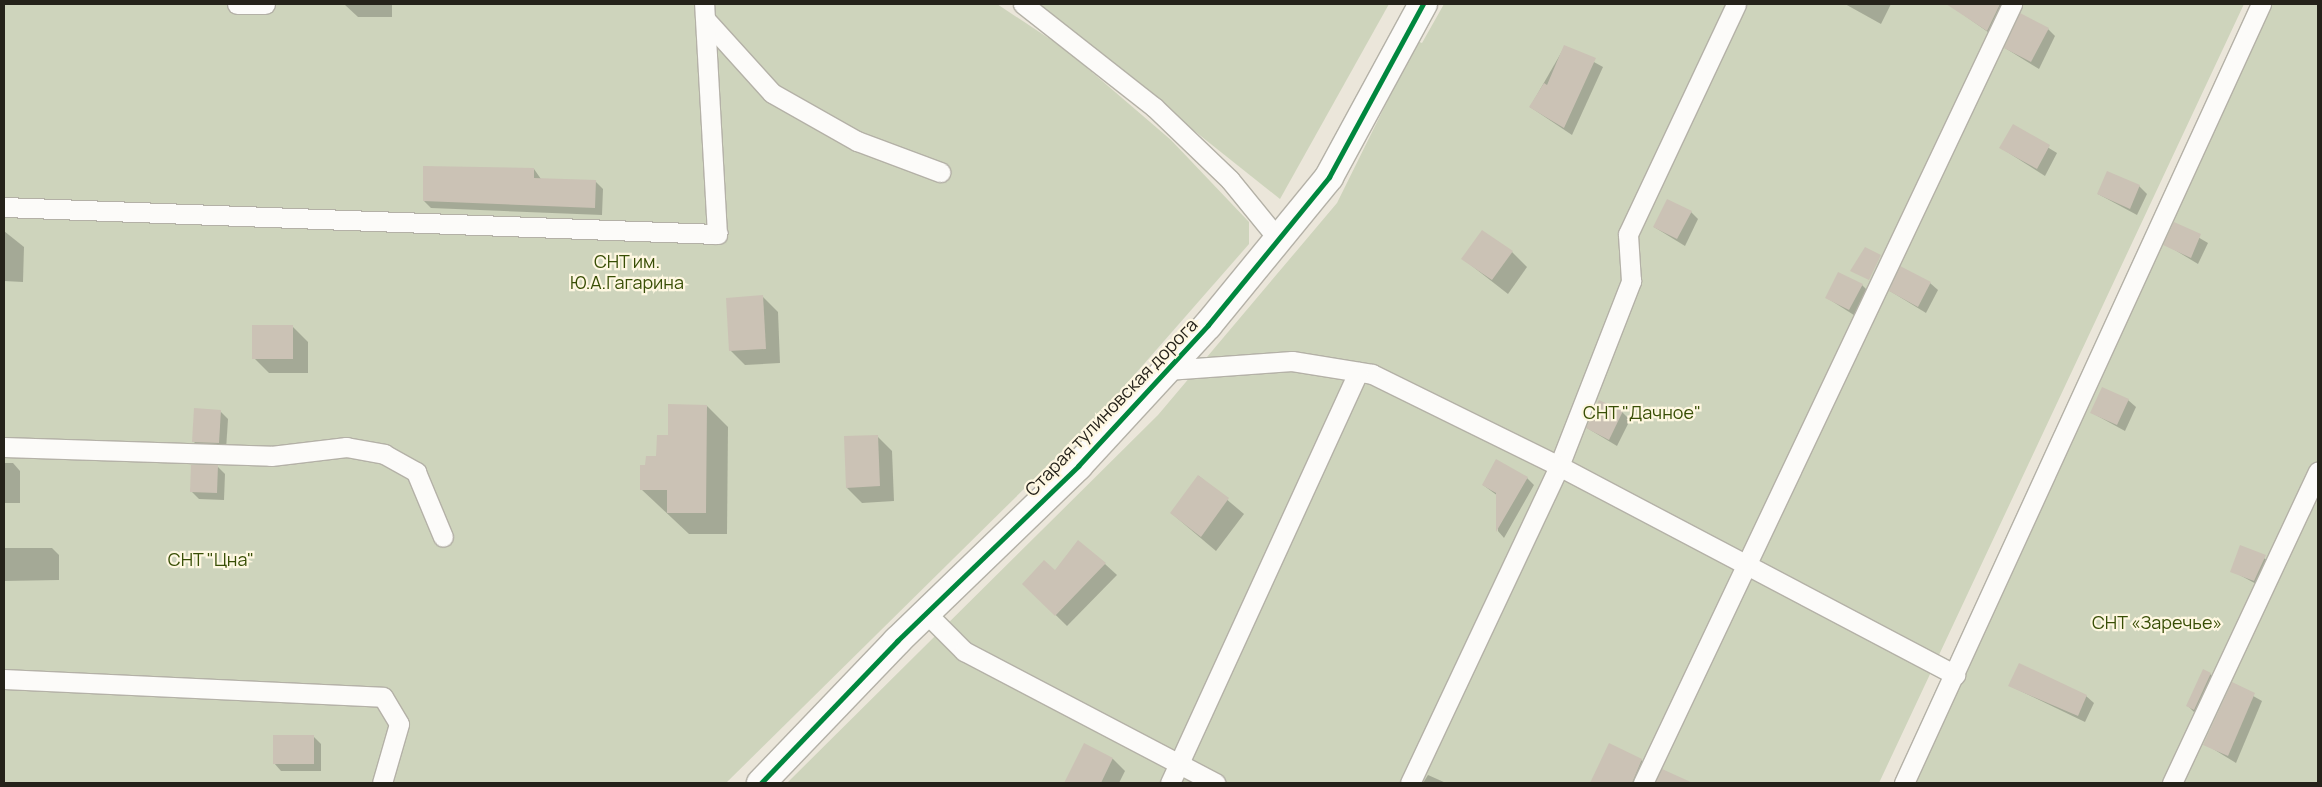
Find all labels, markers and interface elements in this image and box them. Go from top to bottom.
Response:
park label: СНТ им. Ю.А.Гагарина [570,251,684,294]
street label: Старая тулиновская дорога [1020,314,1202,500]
park label: СНТ "Дачное" [1583,401,1701,423]
park label: СНТ "Цна" [168,548,254,570]
park label: СНТ «Заречье» [2092,611,2222,633]

